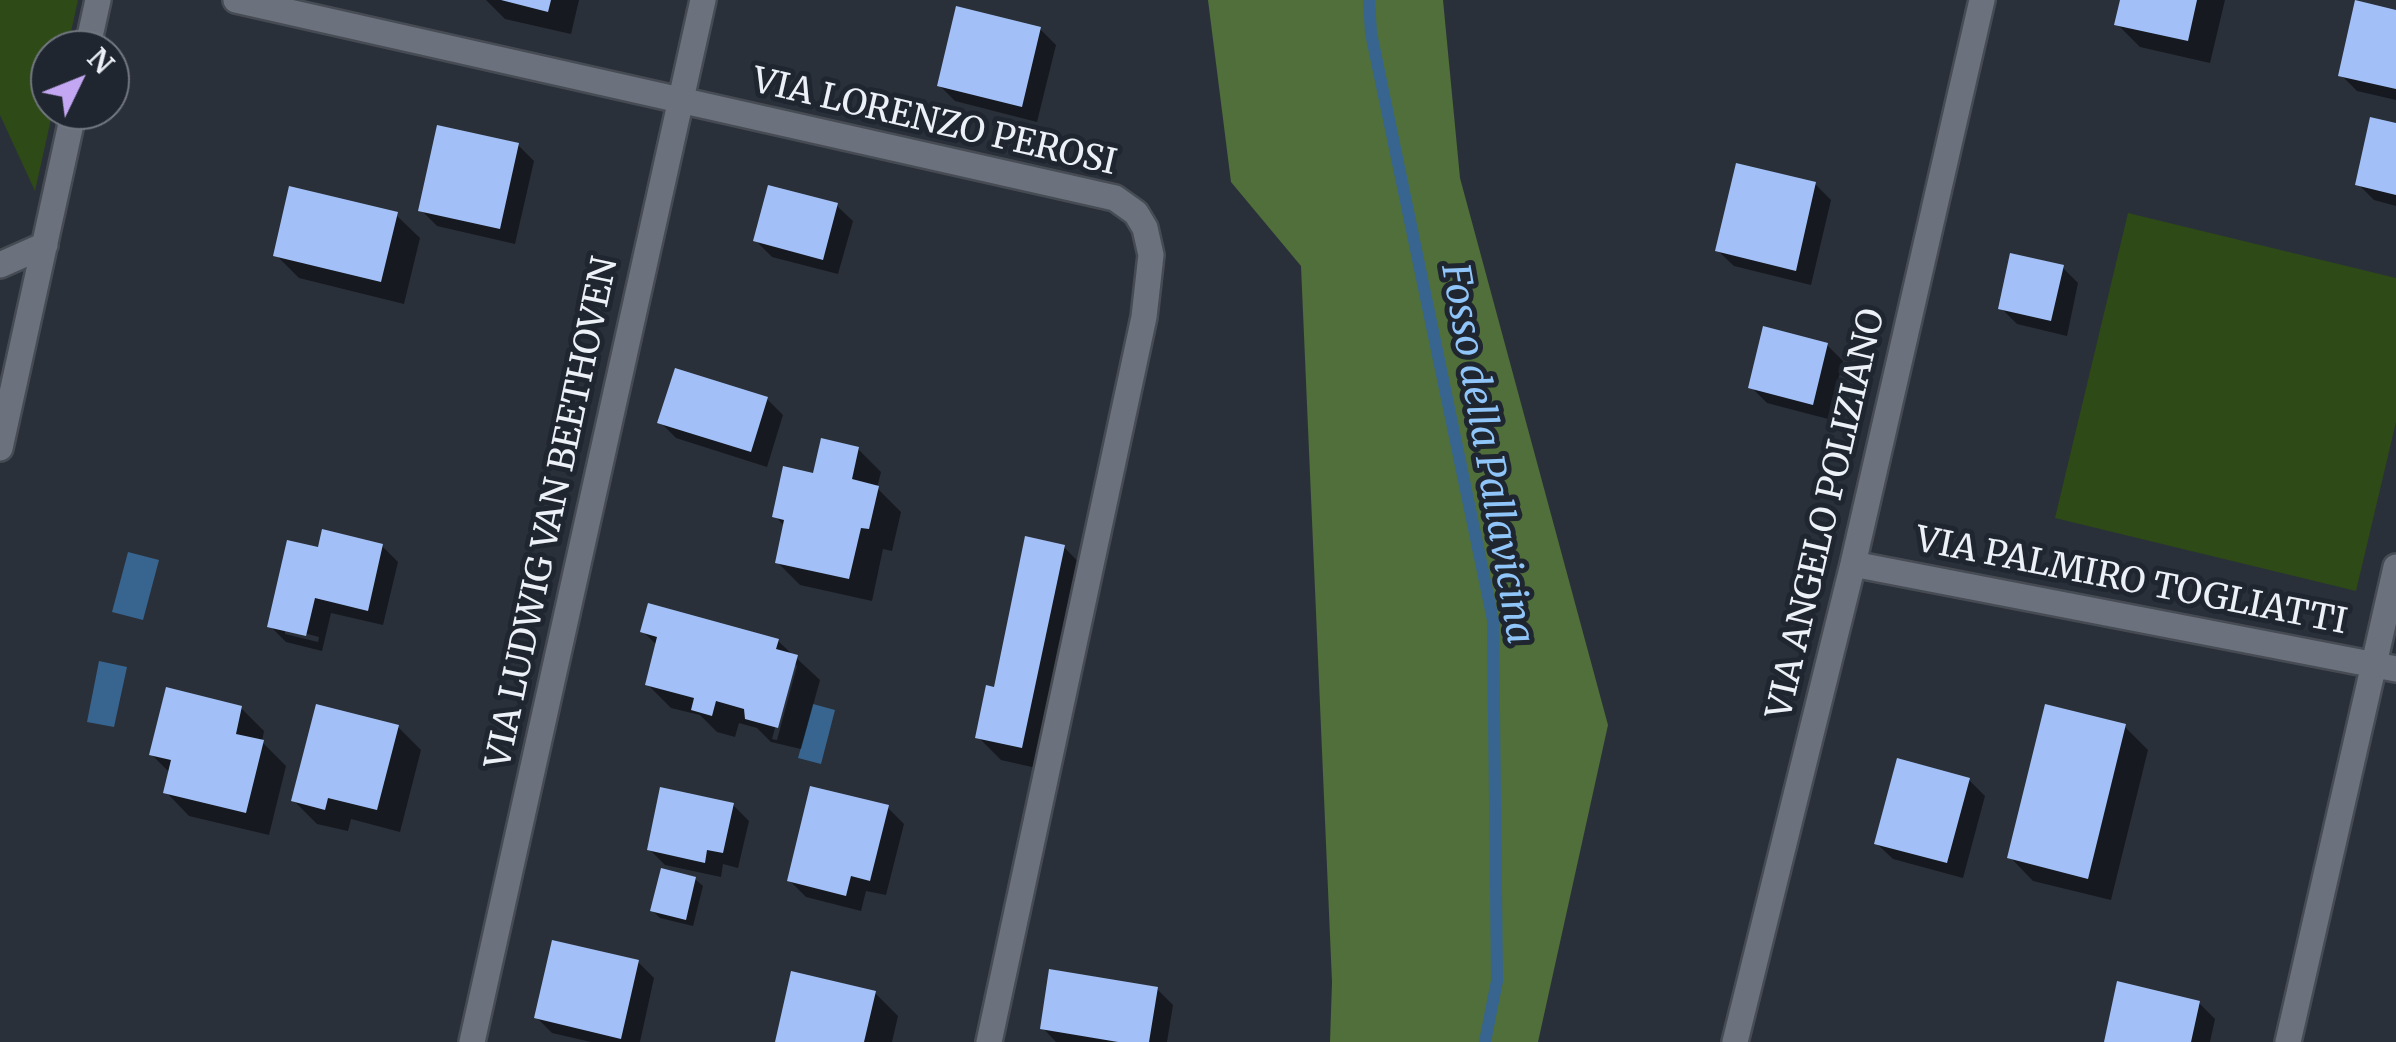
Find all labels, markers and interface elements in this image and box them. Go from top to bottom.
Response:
north arrow [30,30,130,130]
text: N [80,41,121,81]
street label: VIA LORENZO PEROSI [748,61,1120,185]
street label: VIA LUDWIG VAN BEETHOVEN [478,254,628,772]
water label: Fosso della Pallavicina [1430,260,1542,648]
street label: VIA ANGELO POLIZIANO [1759,305,1895,723]
street label: VIA PALMIRO TOGLIATTI [1912,520,2350,644]

